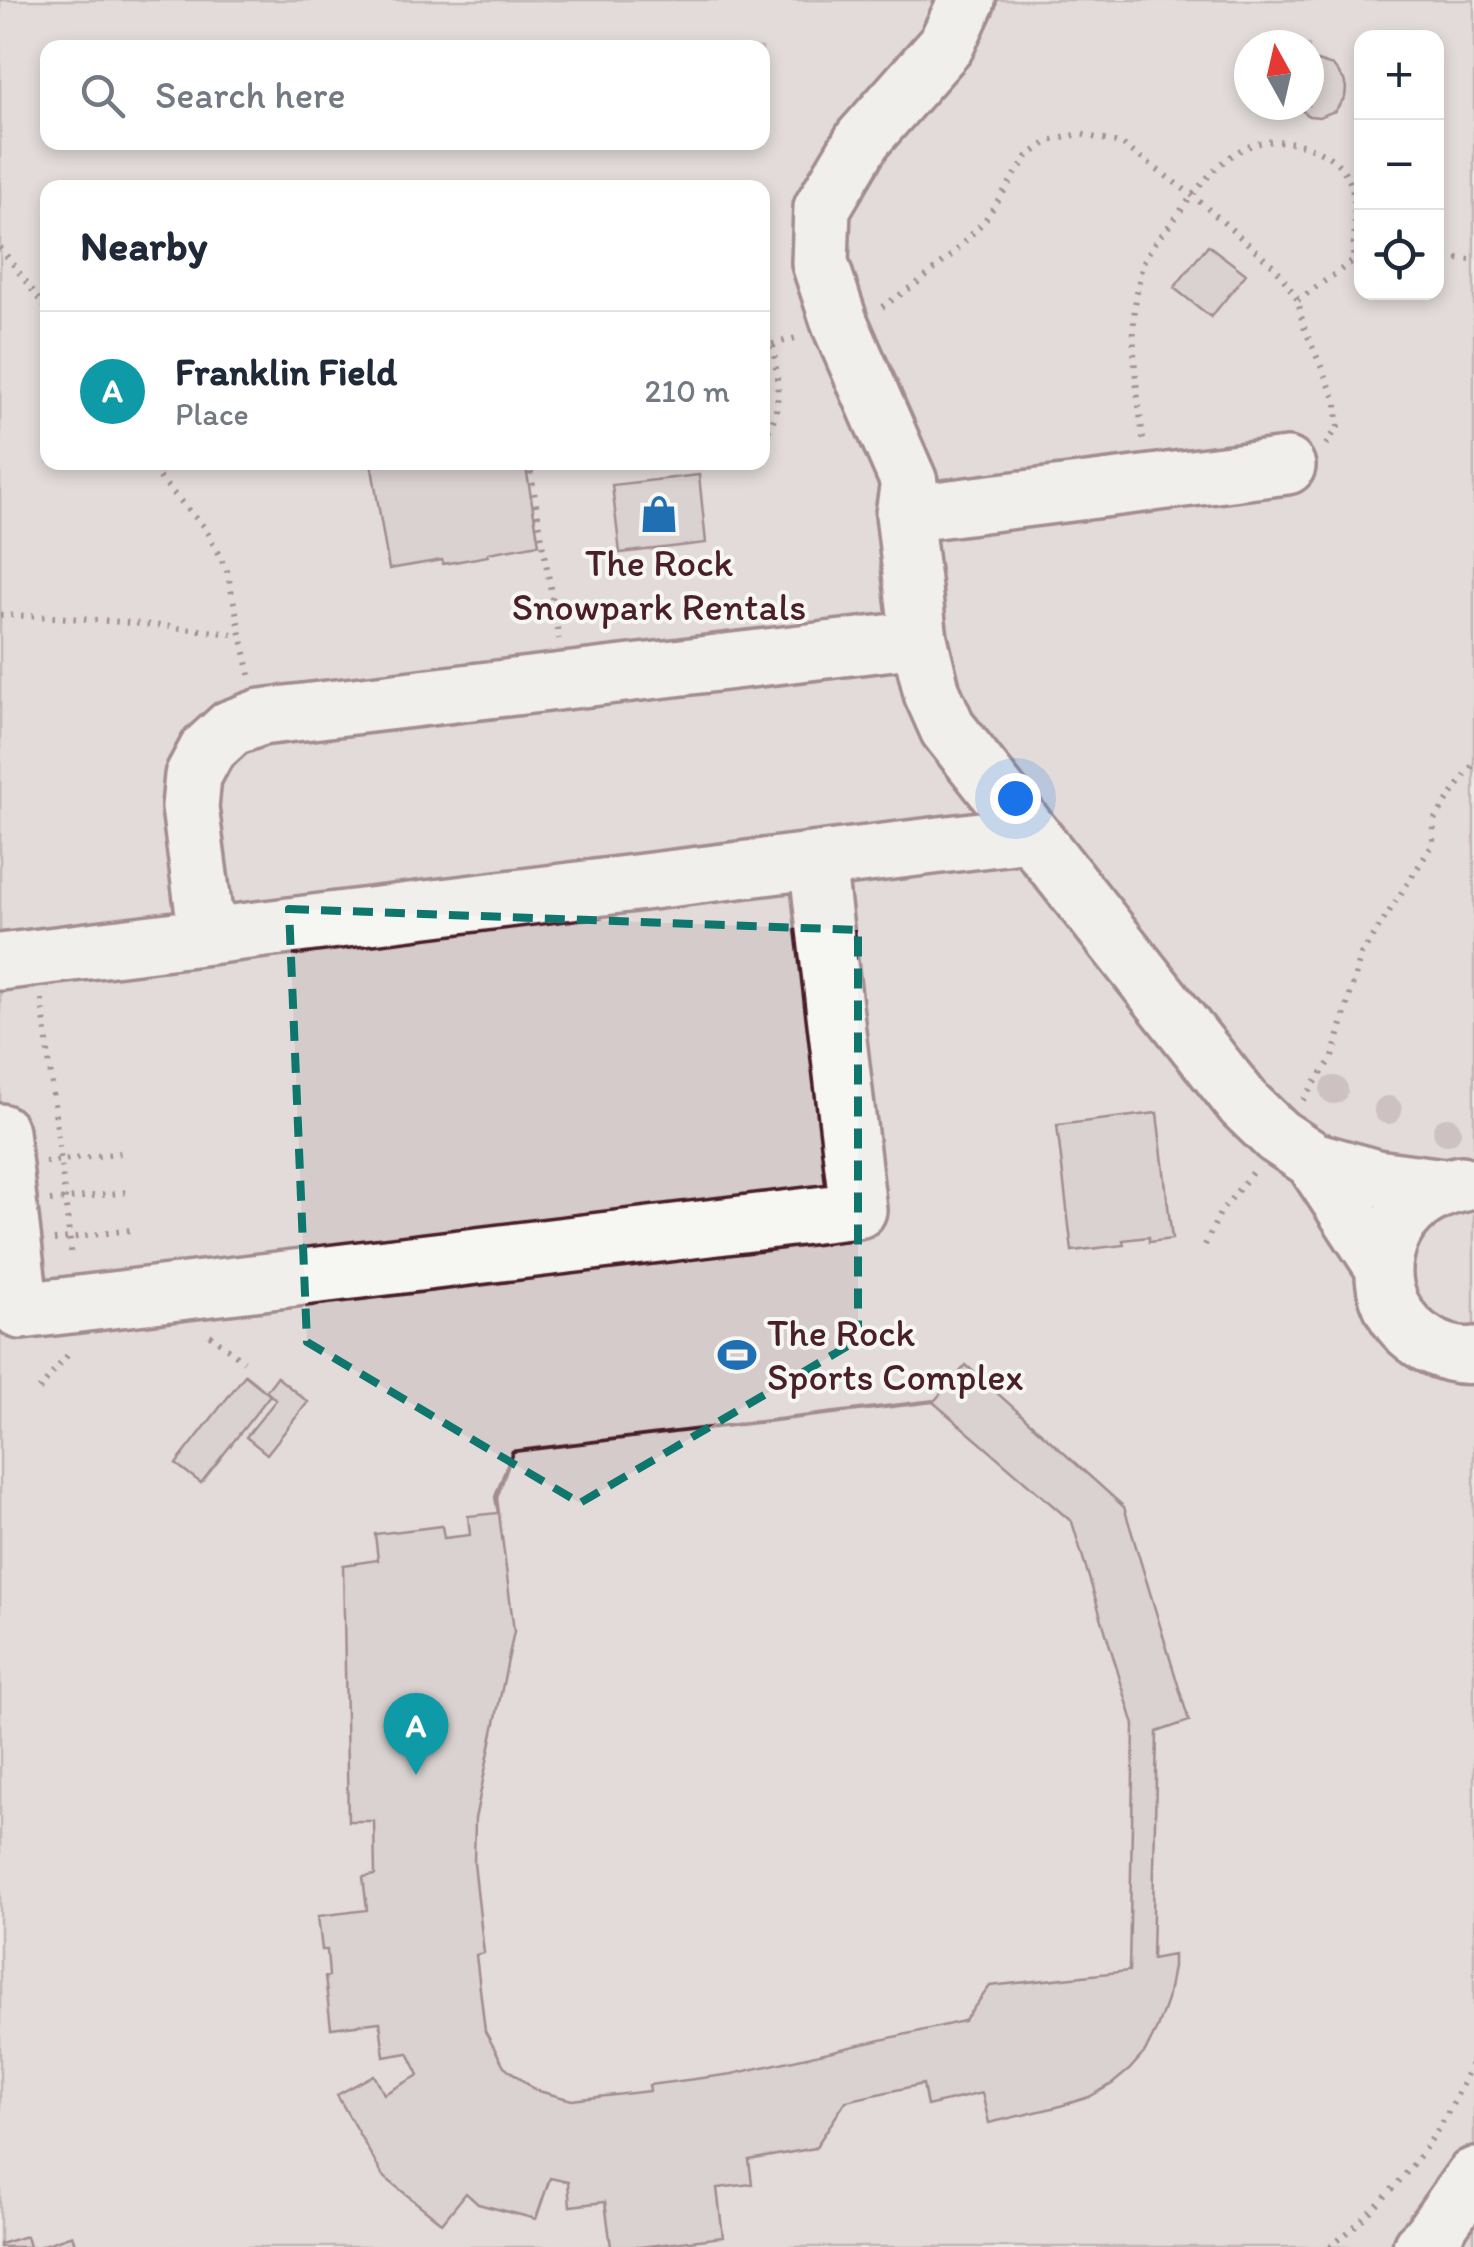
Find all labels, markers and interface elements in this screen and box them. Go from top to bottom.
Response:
north arrow [1234,30,1324,120]
map controls [1354,30,1444,300]
button: + [1354,30,1444,120]
search box [40,40,770,150]
icon: search [75,68,130,123]
text: Search here [155,72,346,118]
button: − [1354,120,1444,210]
button: locate [1354,210,1444,300]
text: Nearby [80,220,207,271]
text: Franklin Field [175,349,397,395]
text: A [102,372,123,410]
text: 210 m [644,372,730,410]
text: Place [175,395,249,433]
shop icon: The Rock Snowpark Rentals [638,493,680,535]
place label: The Rock Snowpark Rentals [512,540,806,630]
your location [990,773,1041,824]
place label: The Rock Sports Complex [767,1310,1023,1400]
sports icon: The Rock Sports Complex [716,1334,758,1376]
pin: A [384,1692,448,1775]

